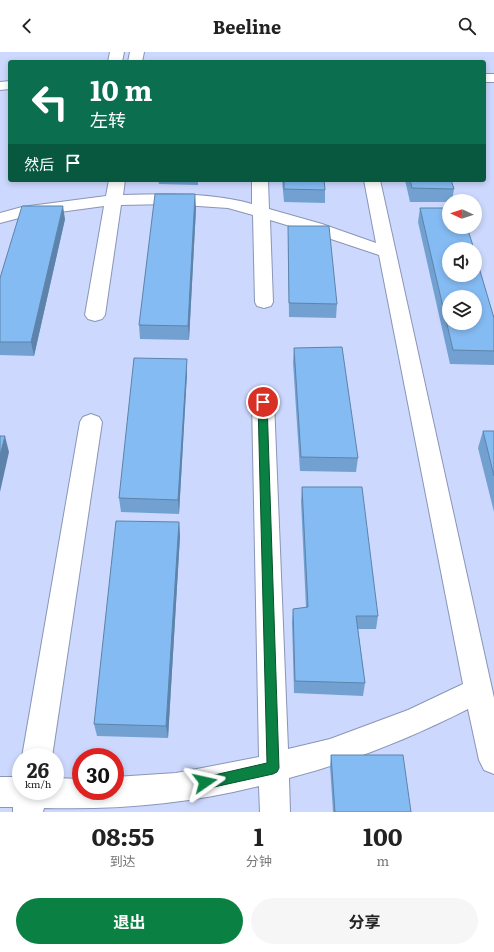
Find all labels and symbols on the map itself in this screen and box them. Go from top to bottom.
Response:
north arrow [442,194,482,234]
pin [246,385,280,419]
speed limit sign: 30 [72,748,124,800]
position arrow [184,761,226,803]

